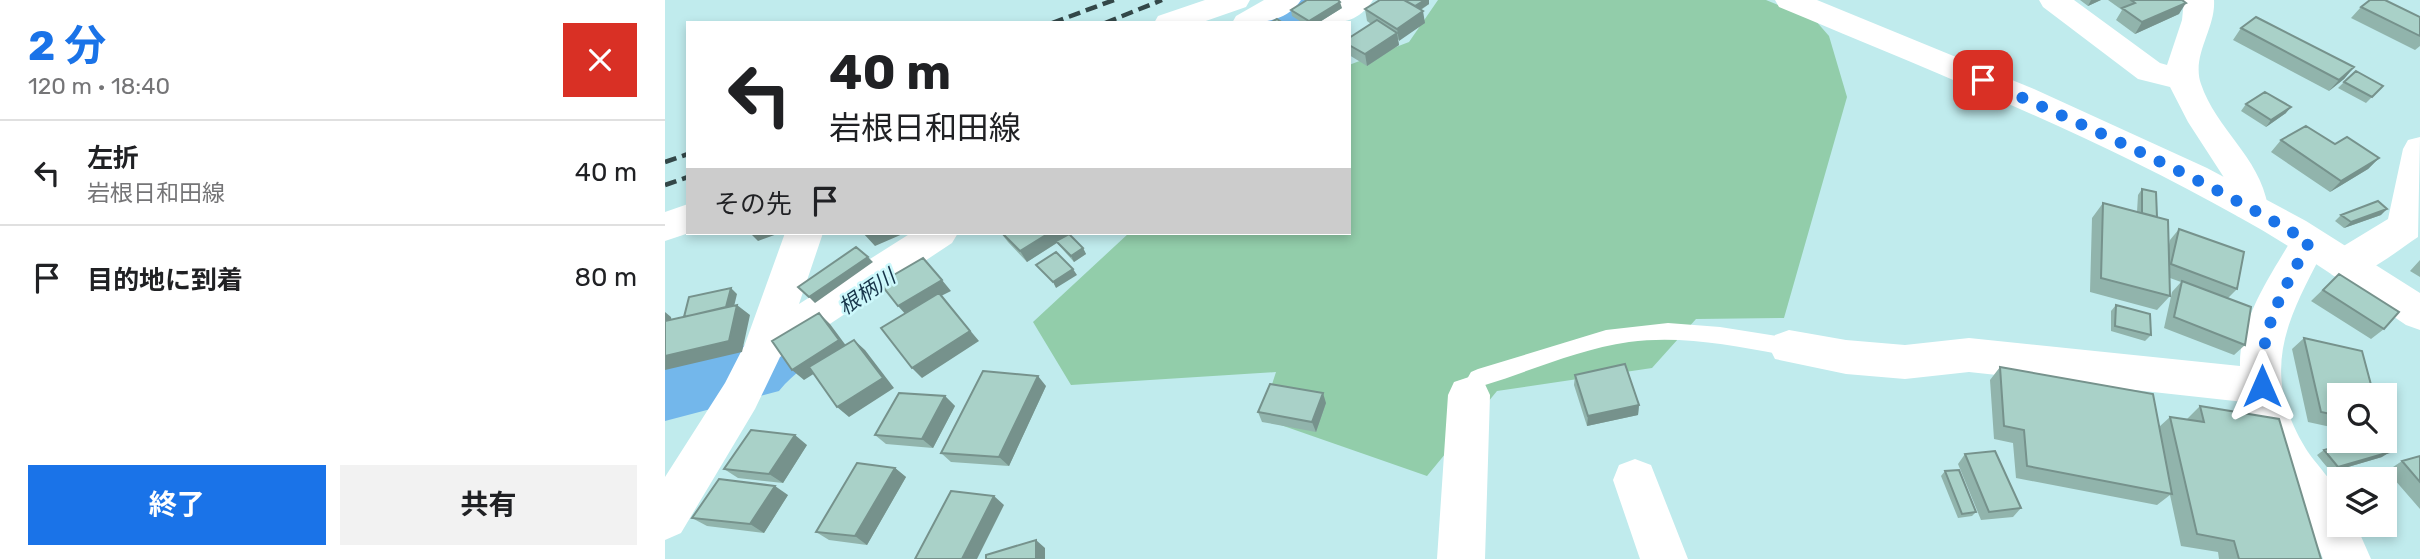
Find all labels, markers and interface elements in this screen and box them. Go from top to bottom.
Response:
text: 2 分 [28,21,106,71]
button: close [563,23,637,97]
text: 40 m [829,43,951,101]
icon: left [714,49,805,140]
pin [1953,50,2013,110]
icon: arrive [1964,61,2002,99]
text: 120 m · 18:40 [28,72,170,100]
text: 岩根日和田線 [829,109,1021,147]
text: 左折 [87,143,139,174]
icon: left [28,154,66,192]
text: 40 m [575,157,637,188]
text: 岩根日和田線 [87,179,225,207]
icon: arrive [806,182,844,220]
text: その先 [714,189,792,220]
icon: arrive [28,259,66,297]
text: 80 m [574,262,637,293]
water label: 根柄川 [834,262,901,320]
text: 目的地に到着 [87,265,243,296]
position arrow [2225,349,2299,423]
map controls [2327,383,2397,537]
button: search [2327,383,2397,453]
button: 終了 [28,465,326,545]
button: 共有 [340,465,637,545]
button: layers [2327,467,2397,537]

